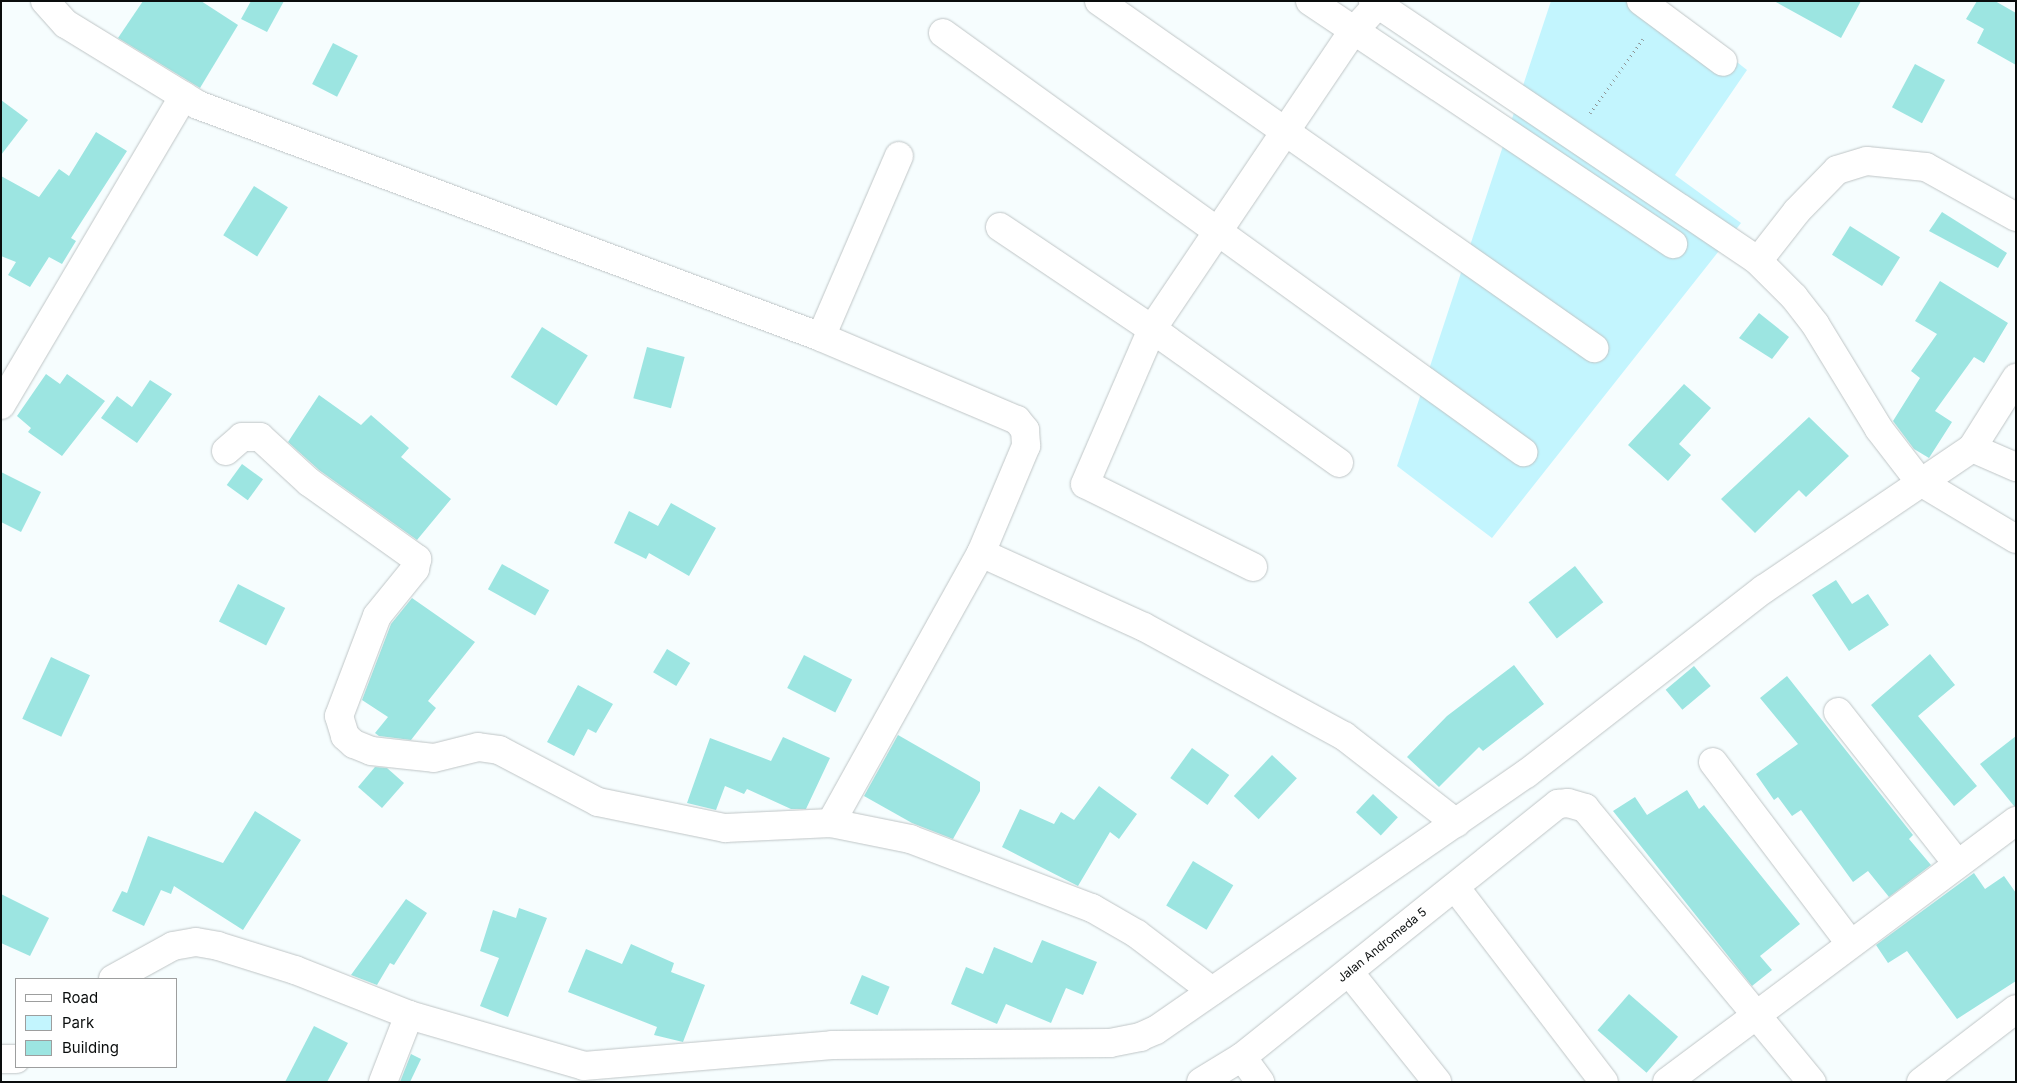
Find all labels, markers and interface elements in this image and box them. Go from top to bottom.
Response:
street label: Jalan Andromeda 5 [1335,905,1429,985]
legend [15,978,178,1068]
text: Road [62,988,98,1007]
text: Park [62,1013,94,1032]
text: Building [62,1038,119,1057]

